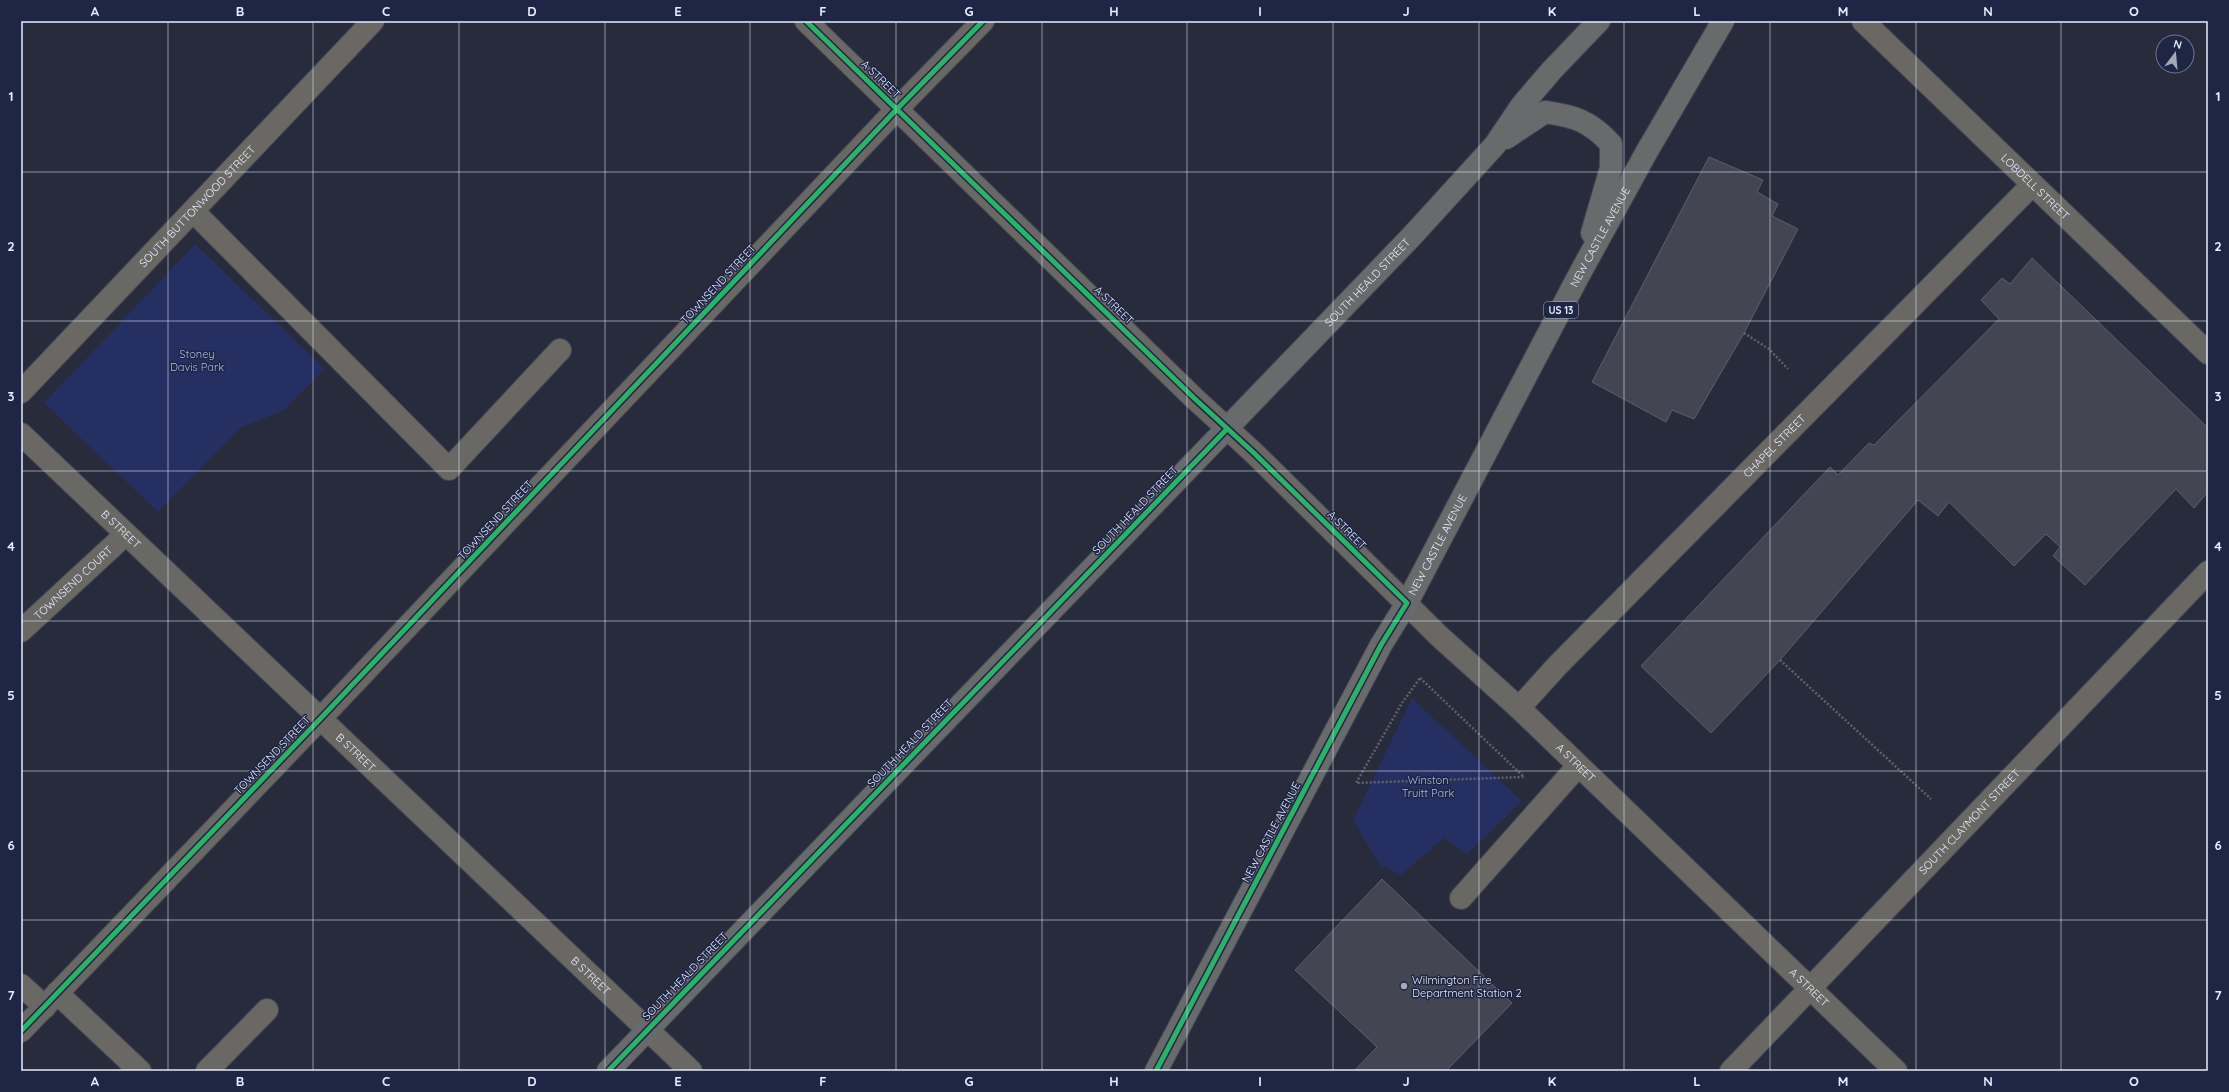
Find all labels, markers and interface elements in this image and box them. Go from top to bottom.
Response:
text: A [91,3,100,19]
text: B [236,3,244,19]
text: C [382,3,390,19]
text: D [527,3,537,19]
text: E [674,3,682,19]
text: F [819,3,827,19]
text: G [964,3,974,19]
text: H [1109,3,1119,19]
text: I [1258,3,1262,19]
text: J [1402,3,1410,19]
text: K [1548,3,1557,19]
text: L [1693,3,1701,19]
text: M [1838,3,1848,19]
text: N [1983,3,1993,19]
text: O [2129,3,2139,19]
north arrow [2155,34,2195,74]
text: N [2172,37,2184,52]
street label: A STREET [858,57,904,101]
text: 1 [8,88,14,104]
text: 1 [2215,88,2221,104]
street label: SOUTH BUTTONWOOD STREET [136,142,259,270]
street label: LOBDELL STREET [1998,151,2073,223]
street label: NEW CASTLE AVENUE [1567,184,1633,289]
street label: SOUTH HEALD STREET [1322,235,1414,329]
text: 2 [7,238,15,254]
text: 2 [2214,238,2222,254]
street label: TOWNSEND STREET [677,241,759,327]
street label: A STREET [1091,283,1137,327]
road number: US 13 [1544,302,1578,318]
park label: Stoney Davis Park [170,347,224,374]
text: 3 [8,388,15,404]
text: 3 [2215,388,2222,404]
street label: CHAPEL STREET [1740,411,1809,480]
street label: SOUTH HEALD STREET [1089,463,1181,557]
street label: TOWNSEND STREET [454,477,536,563]
street label: NEW CASTLE AVENUE [1405,492,1470,598]
street label: B STREET [98,507,144,551]
street label: A STREET [1325,508,1370,553]
text: 4 [7,538,15,554]
text: 4 [2214,538,2222,554]
street label: TOWNSEND COURT [31,543,116,623]
text: 5 [7,687,15,703]
text: 5 [2214,687,2222,703]
street label: SOUTH HEALD STREET [864,696,956,790]
street label: TOWNSEND STREET [231,712,313,797]
street label: B STREET [333,730,379,775]
street label: A STREET [1553,740,1599,785]
street label: SOUTH CLAYMONT STREET [1916,766,2023,877]
park label: Winston Truitt Park [1402,773,1454,800]
street label: NEW CASTLE AVENUE [1239,779,1303,885]
text: 6 [7,837,15,853]
text: 6 [2214,837,2222,853]
street label: SOUTH HEALD STREET [639,929,731,1023]
street label: B STREET [568,953,614,998]
street label: A STREET [1786,965,1832,1010]
place label: Wilmington Fire Department Station 2 [1412,973,1522,1000]
marker: Wilmington Fire Department Station 2 [1399,981,1409,991]
text: 7 [7,987,15,1003]
text: 7 [2214,987,2222,1003]
text: A [91,1073,100,1089]
text: B [236,1073,244,1089]
text: C [382,1073,390,1089]
text: D [527,1073,537,1089]
text: E [674,1073,682,1089]
text: F [819,1073,827,1089]
text: G [964,1073,974,1089]
text: H [1109,1073,1119,1089]
text: I [1258,1073,1262,1089]
text: J [1402,1073,1410,1089]
text: K [1548,1073,1557,1089]
text: L [1693,1073,1701,1089]
text: M [1838,1073,1848,1089]
text: N [1983,1073,1993,1089]
text: O [2129,1073,2139,1089]

